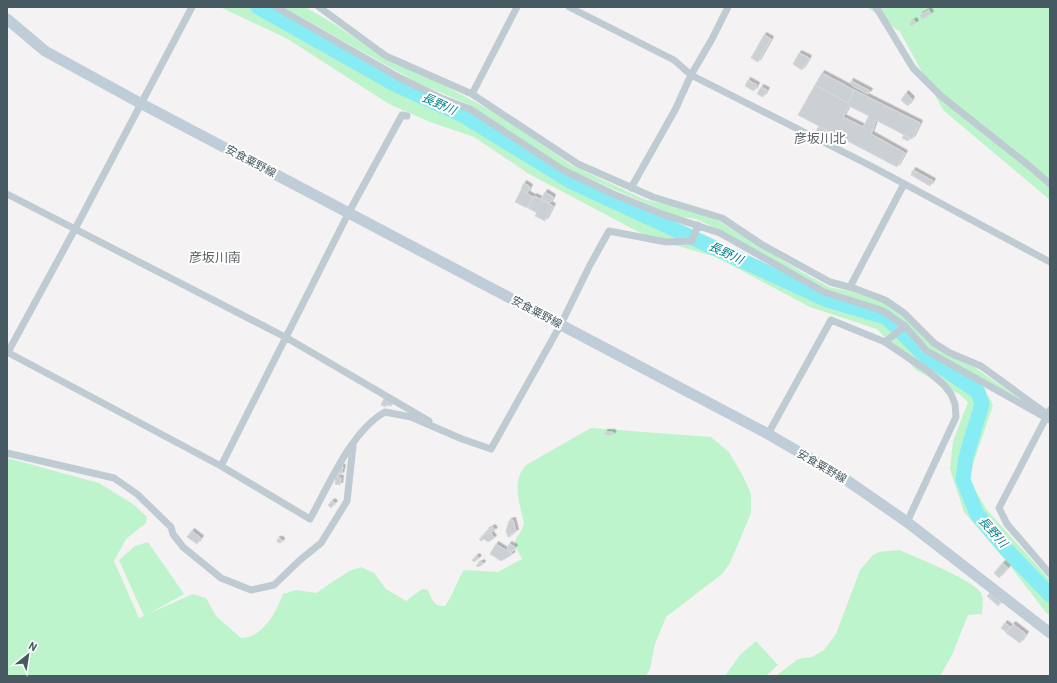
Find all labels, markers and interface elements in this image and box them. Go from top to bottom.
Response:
water label: 長野川 [420,89,461,118]
district label: 彦坂川北 [794,130,846,146]
street label: 安食粟野線 [224,142,279,179]
water label: 長野川 [707,238,748,267]
district label: 彦坂川南 [189,249,241,265]
street label: 安食粟野線 [510,293,565,330]
street label: 安食粟野線 [795,446,849,485]
water label: 長野川 [976,513,1012,551]
north arrow [8,635,48,675]
text: N [27,638,40,653]

